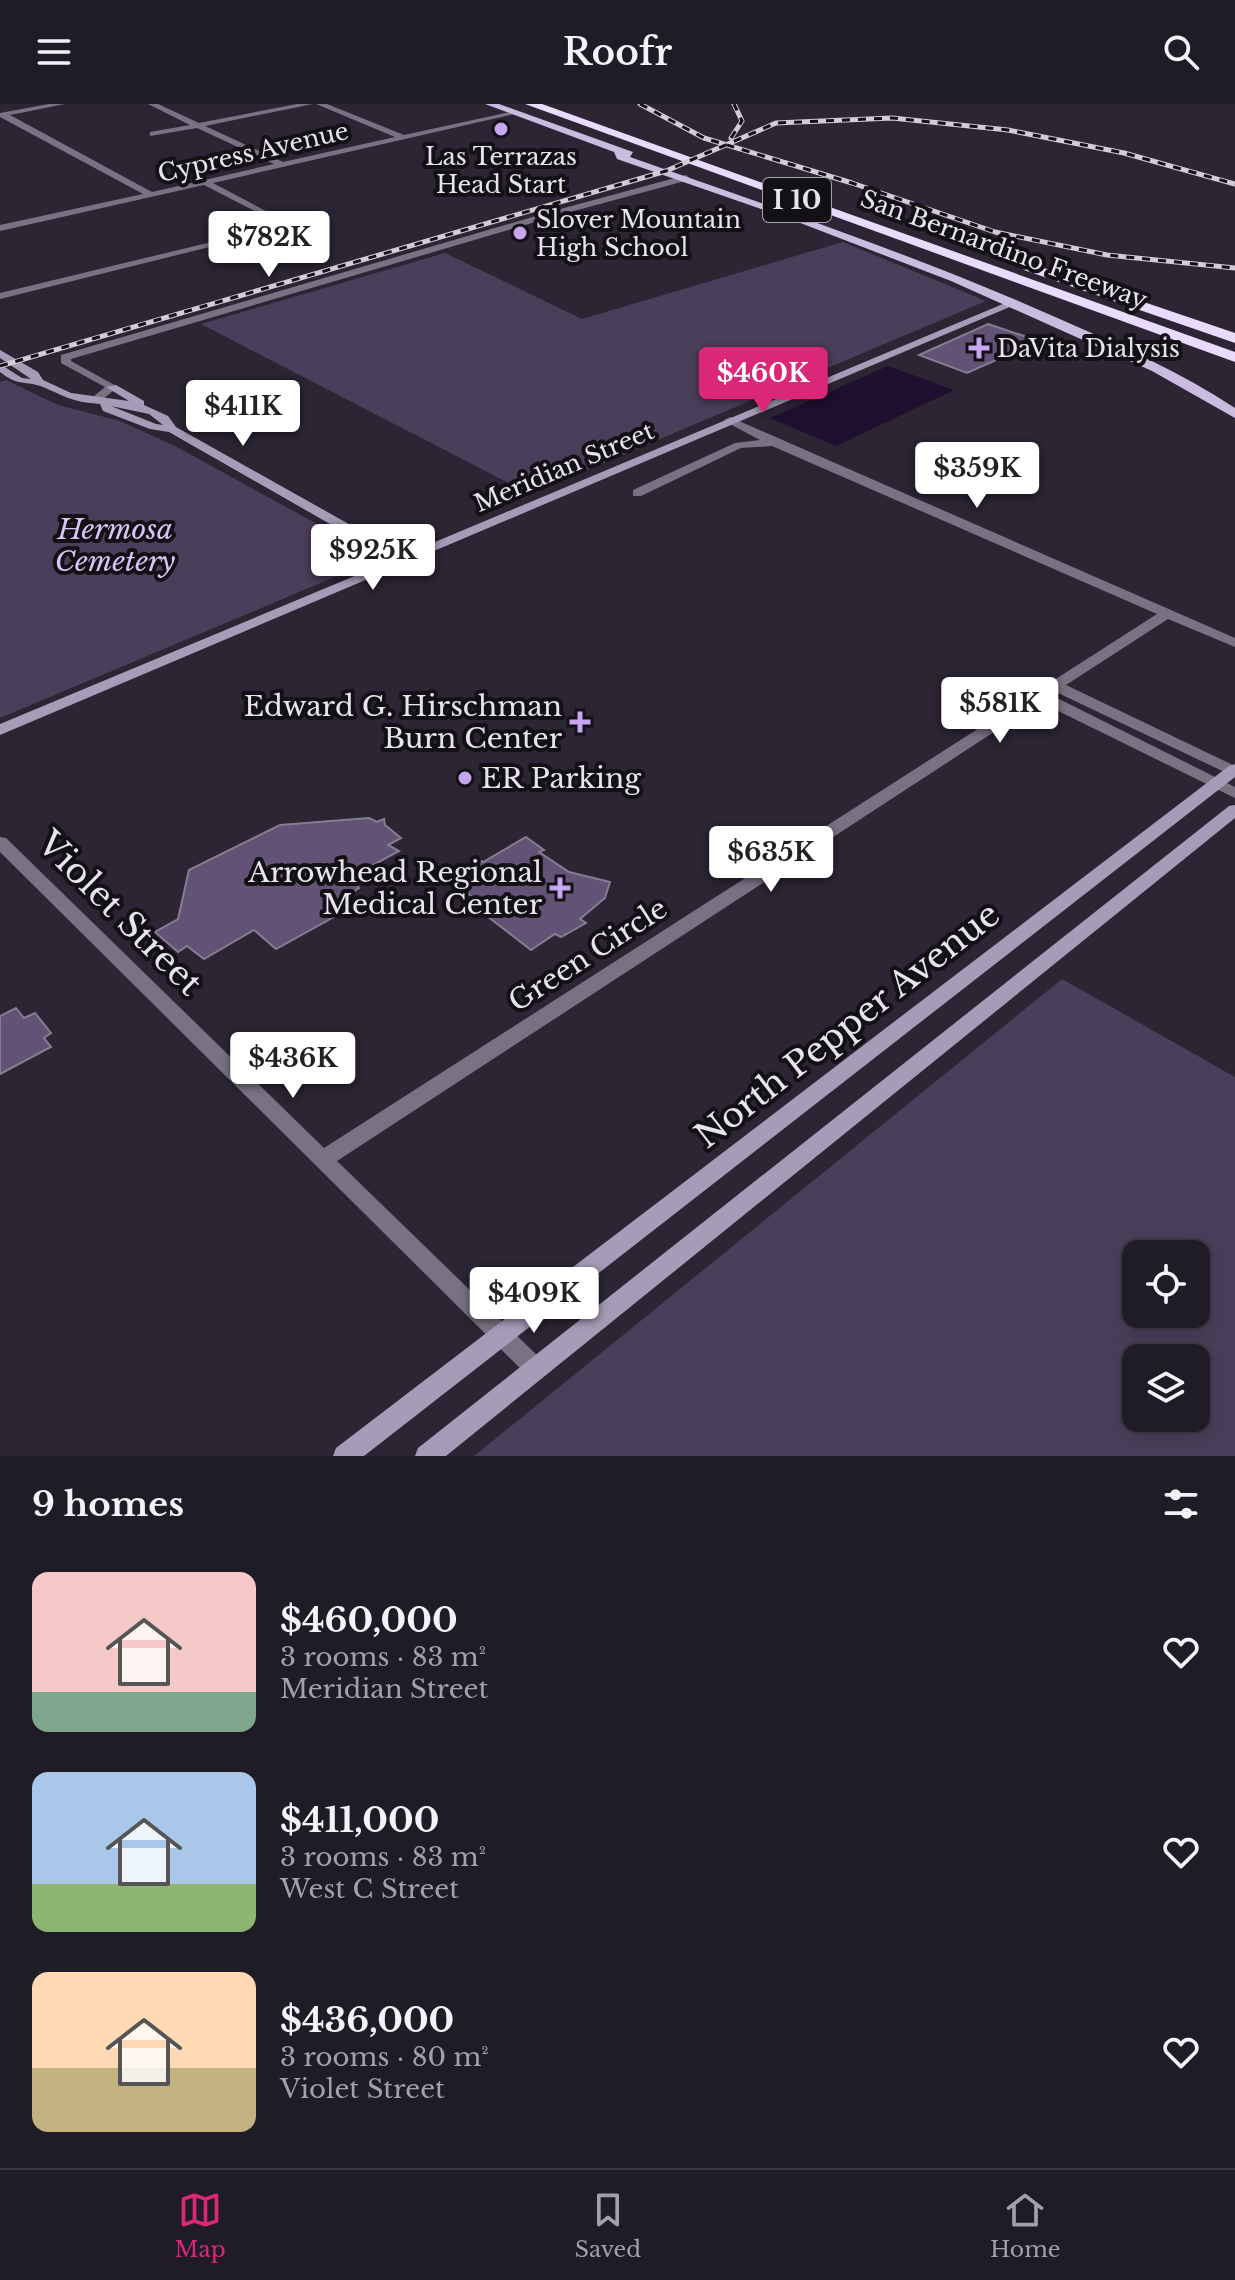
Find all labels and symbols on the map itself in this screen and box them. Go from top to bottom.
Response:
street label: Cypress Avenue [155,116,351,188]
marker: Las Terrazas Head Start [492,120,510,138]
place label: Las Terrazas Head Start [425,142,577,199]
road number: I 10 [763,178,831,222]
street label: San Bernardino Freeway [857,184,1152,315]
place label: Slover Mountain High School [536,205,741,262]
pin: $782K [213,211,325,279]
marker: Slover Mountain High School [511,224,529,242]
place label: DaVita Dialysis [997,334,1180,363]
marker: DaVita Dialysis [968,337,990,359]
pin: $460K [707,347,819,415]
pin: $411K [187,380,299,448]
street label: Meridian Street [470,416,658,518]
pin: $359K [921,442,1033,510]
park label: Hermosa Cemetery [55,512,176,579]
pin: $925K [317,524,429,592]
pin: $581K [944,677,1056,745]
place label: Edward G. Hirschman Burn Center [244,689,563,756]
marker: Edward G. Hirschman Burn Center [569,711,591,733]
place label: ER Parking [481,761,642,796]
marker: ER Parking [456,769,474,787]
street label: Violet Street [28,821,211,1004]
pin: $635K [715,826,827,894]
place label: Arrowhead Regional Medical Center [247,855,543,922]
marker: Arrowhead Regional Medical Center [549,877,571,899]
street label: Green Circle [502,891,674,1019]
street label: North Pepper Avenue [686,893,1008,1157]
pin: $436K [237,1032,349,1100]
pin: $409K [478,1267,590,1335]

